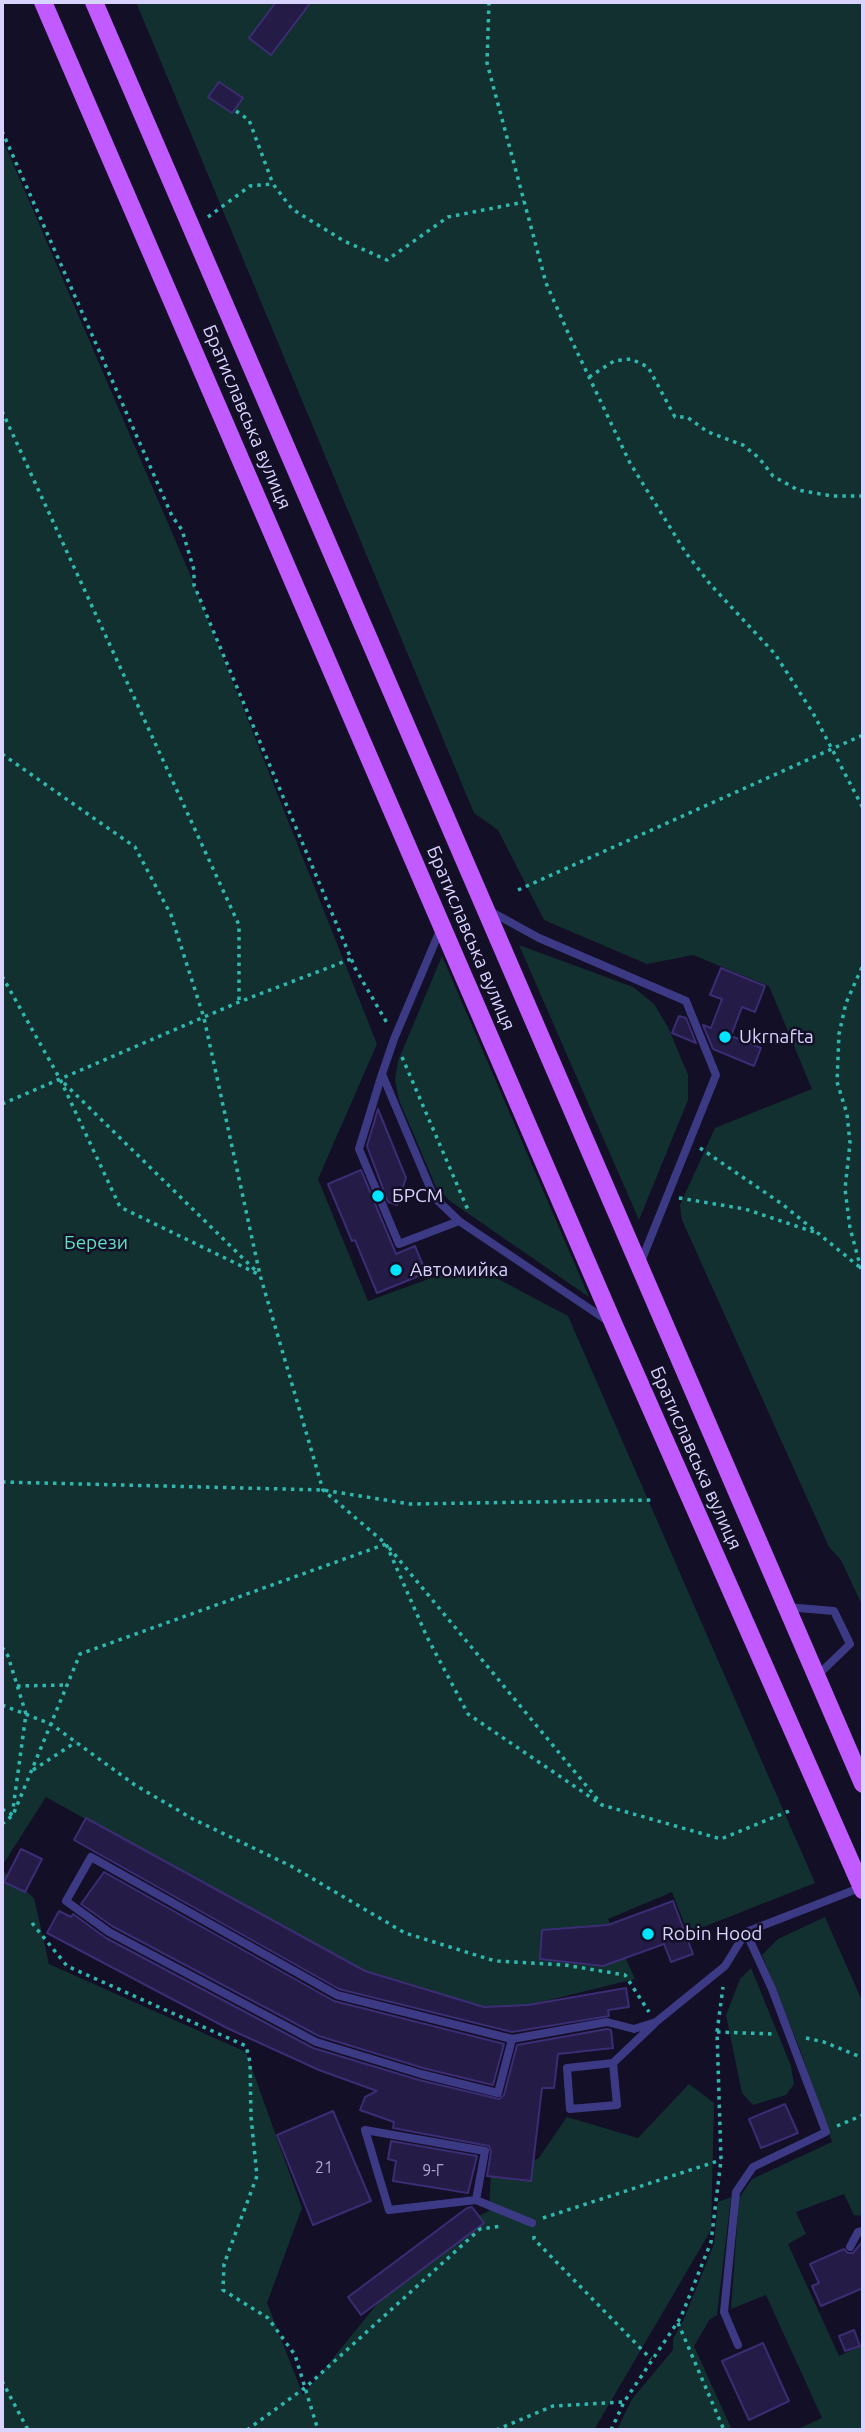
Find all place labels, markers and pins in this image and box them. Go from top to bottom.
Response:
place label: Ukrnafta [739,1026,814,1048]
marker: Ukrnafta [717,1029,733,1045]
place label: БРСМ [392,1185,443,1207]
marker: БРСМ [370,1188,386,1204]
place label: Автомийка [410,1259,508,1281]
marker: Автомийка [388,1262,404,1278]
place label: Robin Hood [662,1923,762,1945]
marker: Robin Hood [640,1926,656,1942]

